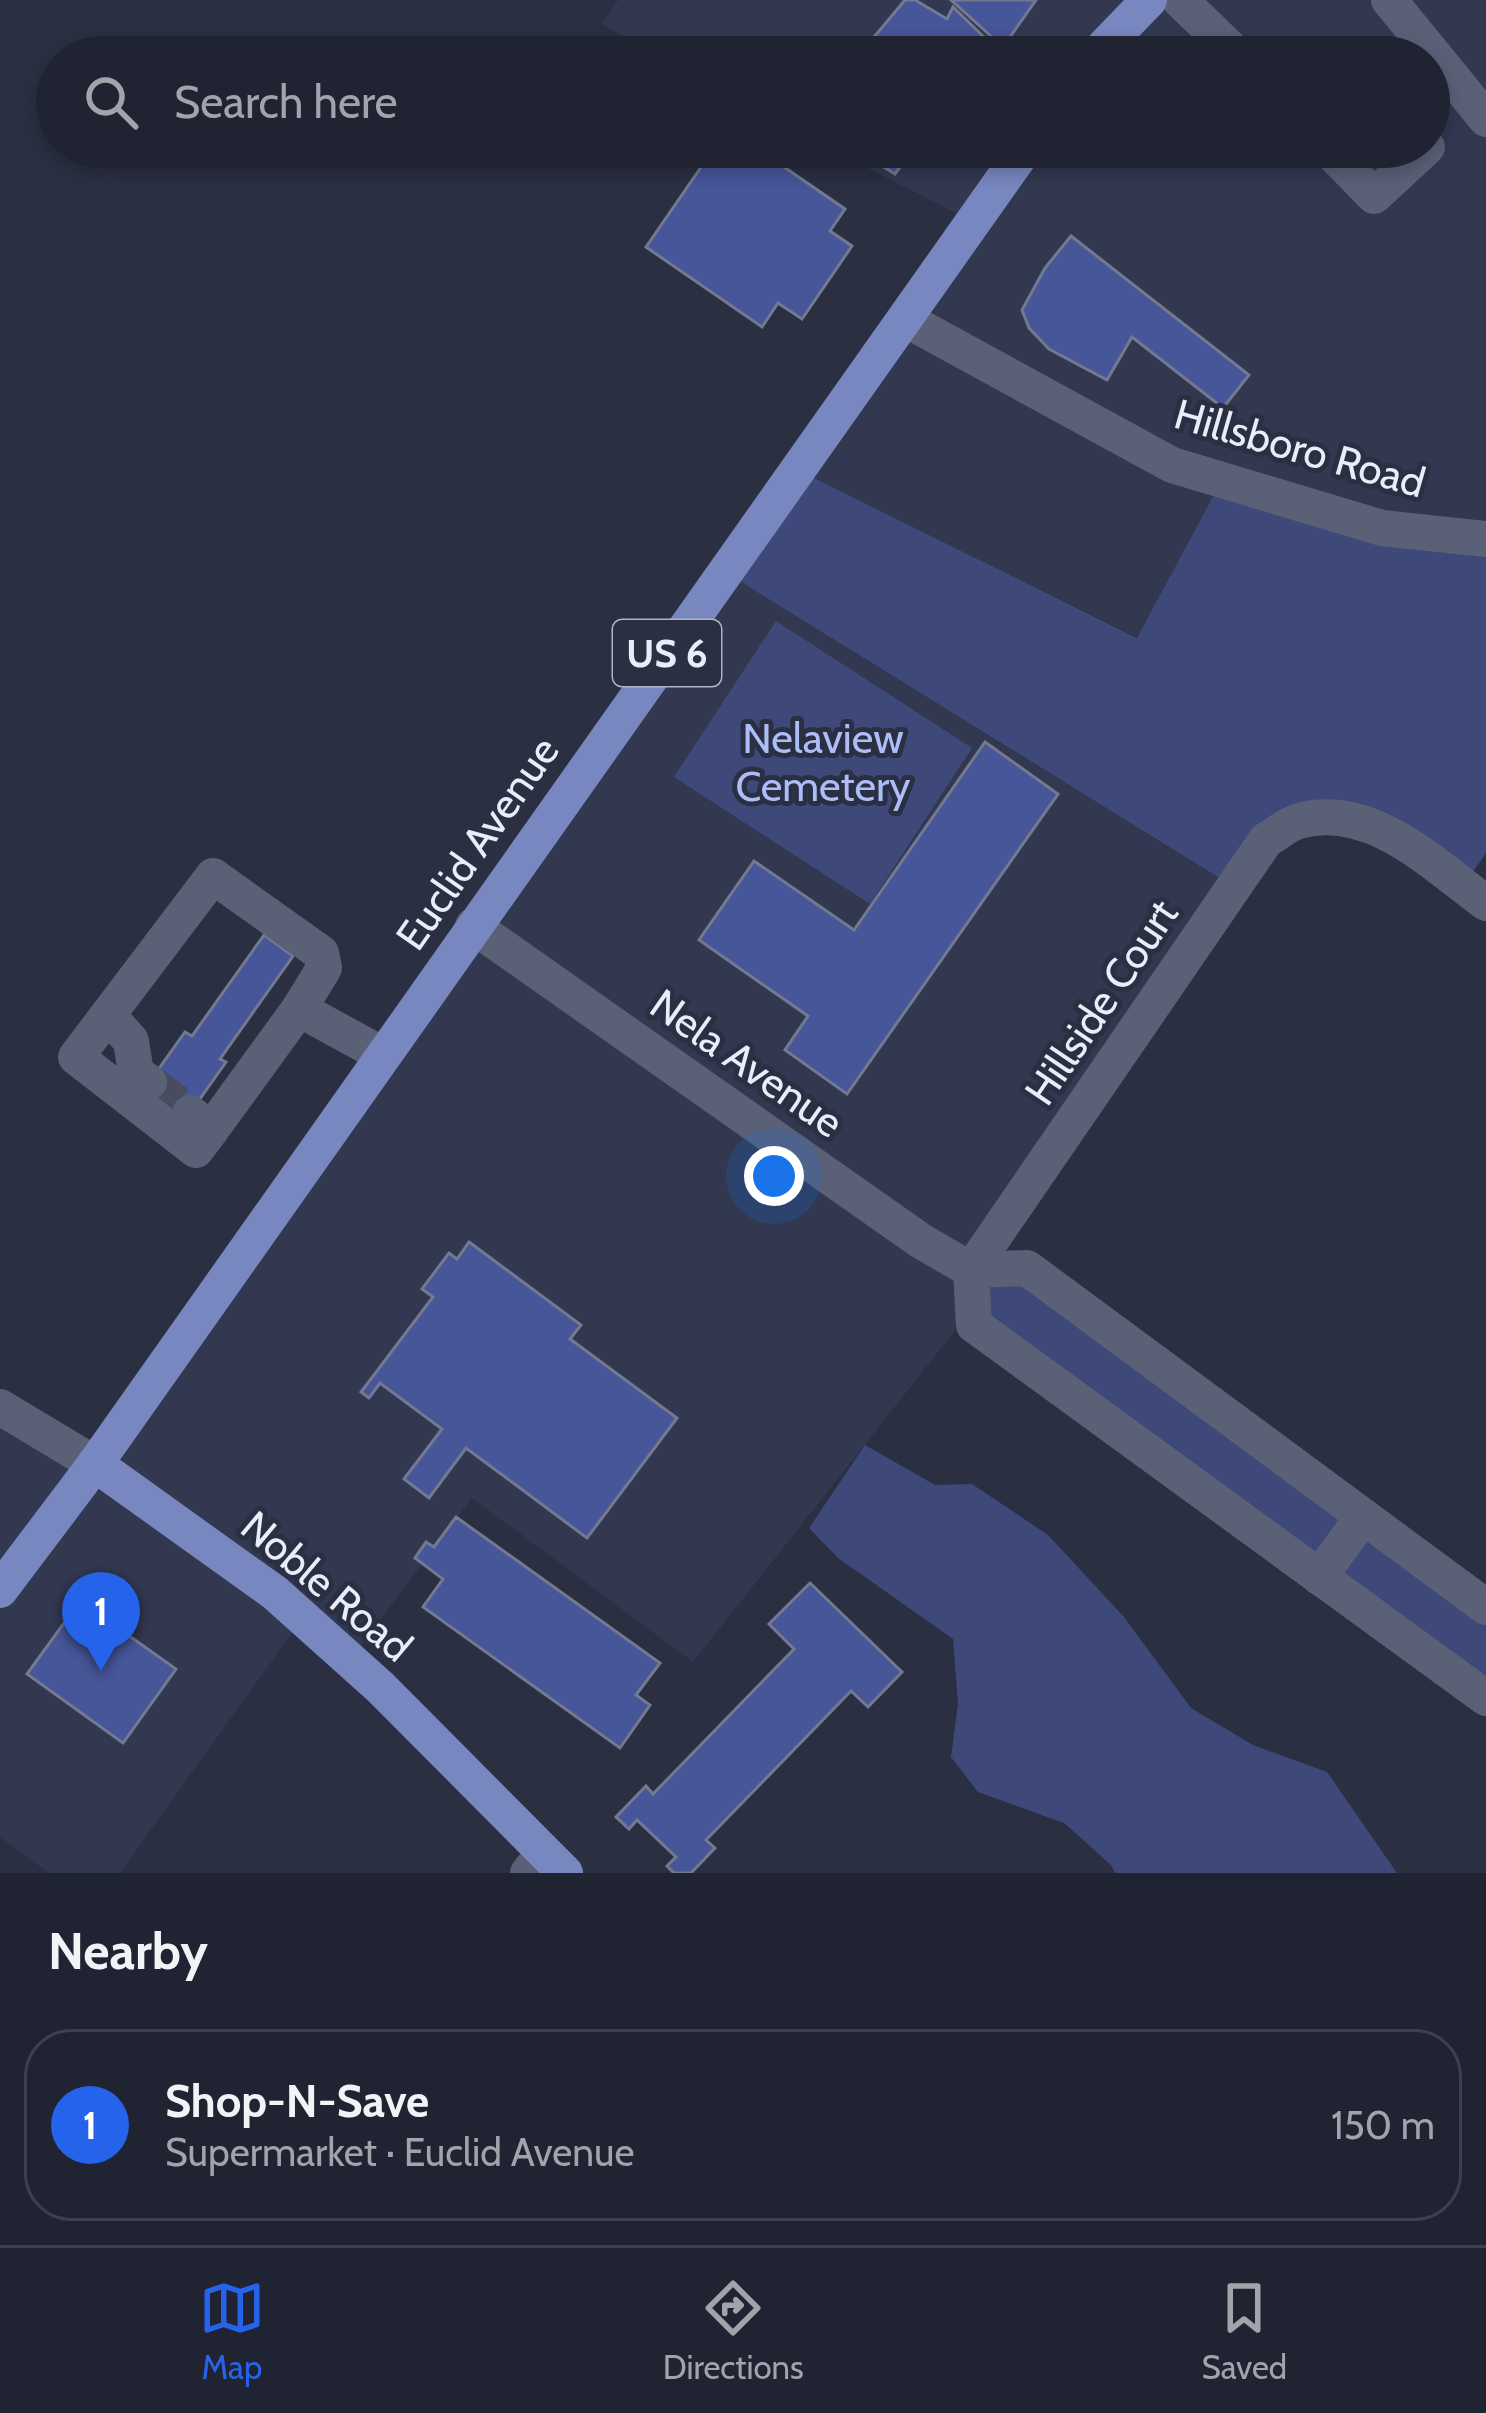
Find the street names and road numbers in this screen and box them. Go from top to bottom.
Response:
street label: Hillsboro Road [1169,387,1431,509]
road number: US 6 [613,620,721,686]
street label: Euclid Avenue [384,726,570,960]
street label: Hillside Court [1013,889,1189,1115]
street label: Nela Avenue [641,978,853,1148]
street label: Noble Road [231,1500,423,1672]

